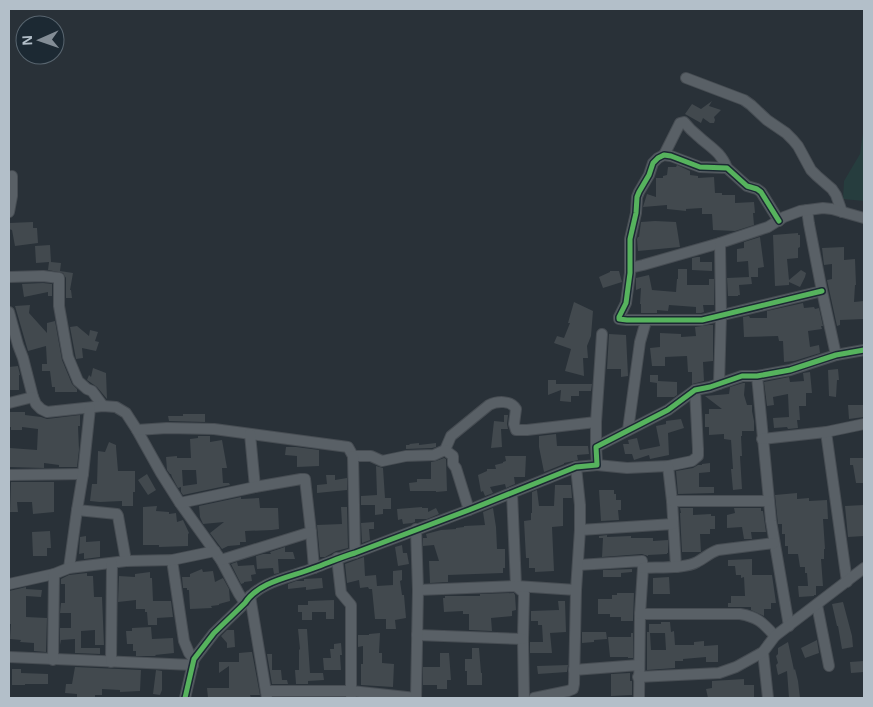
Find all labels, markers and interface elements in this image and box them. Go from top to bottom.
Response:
north arrow [15,15,65,65]
text: N [19,35,35,46]

